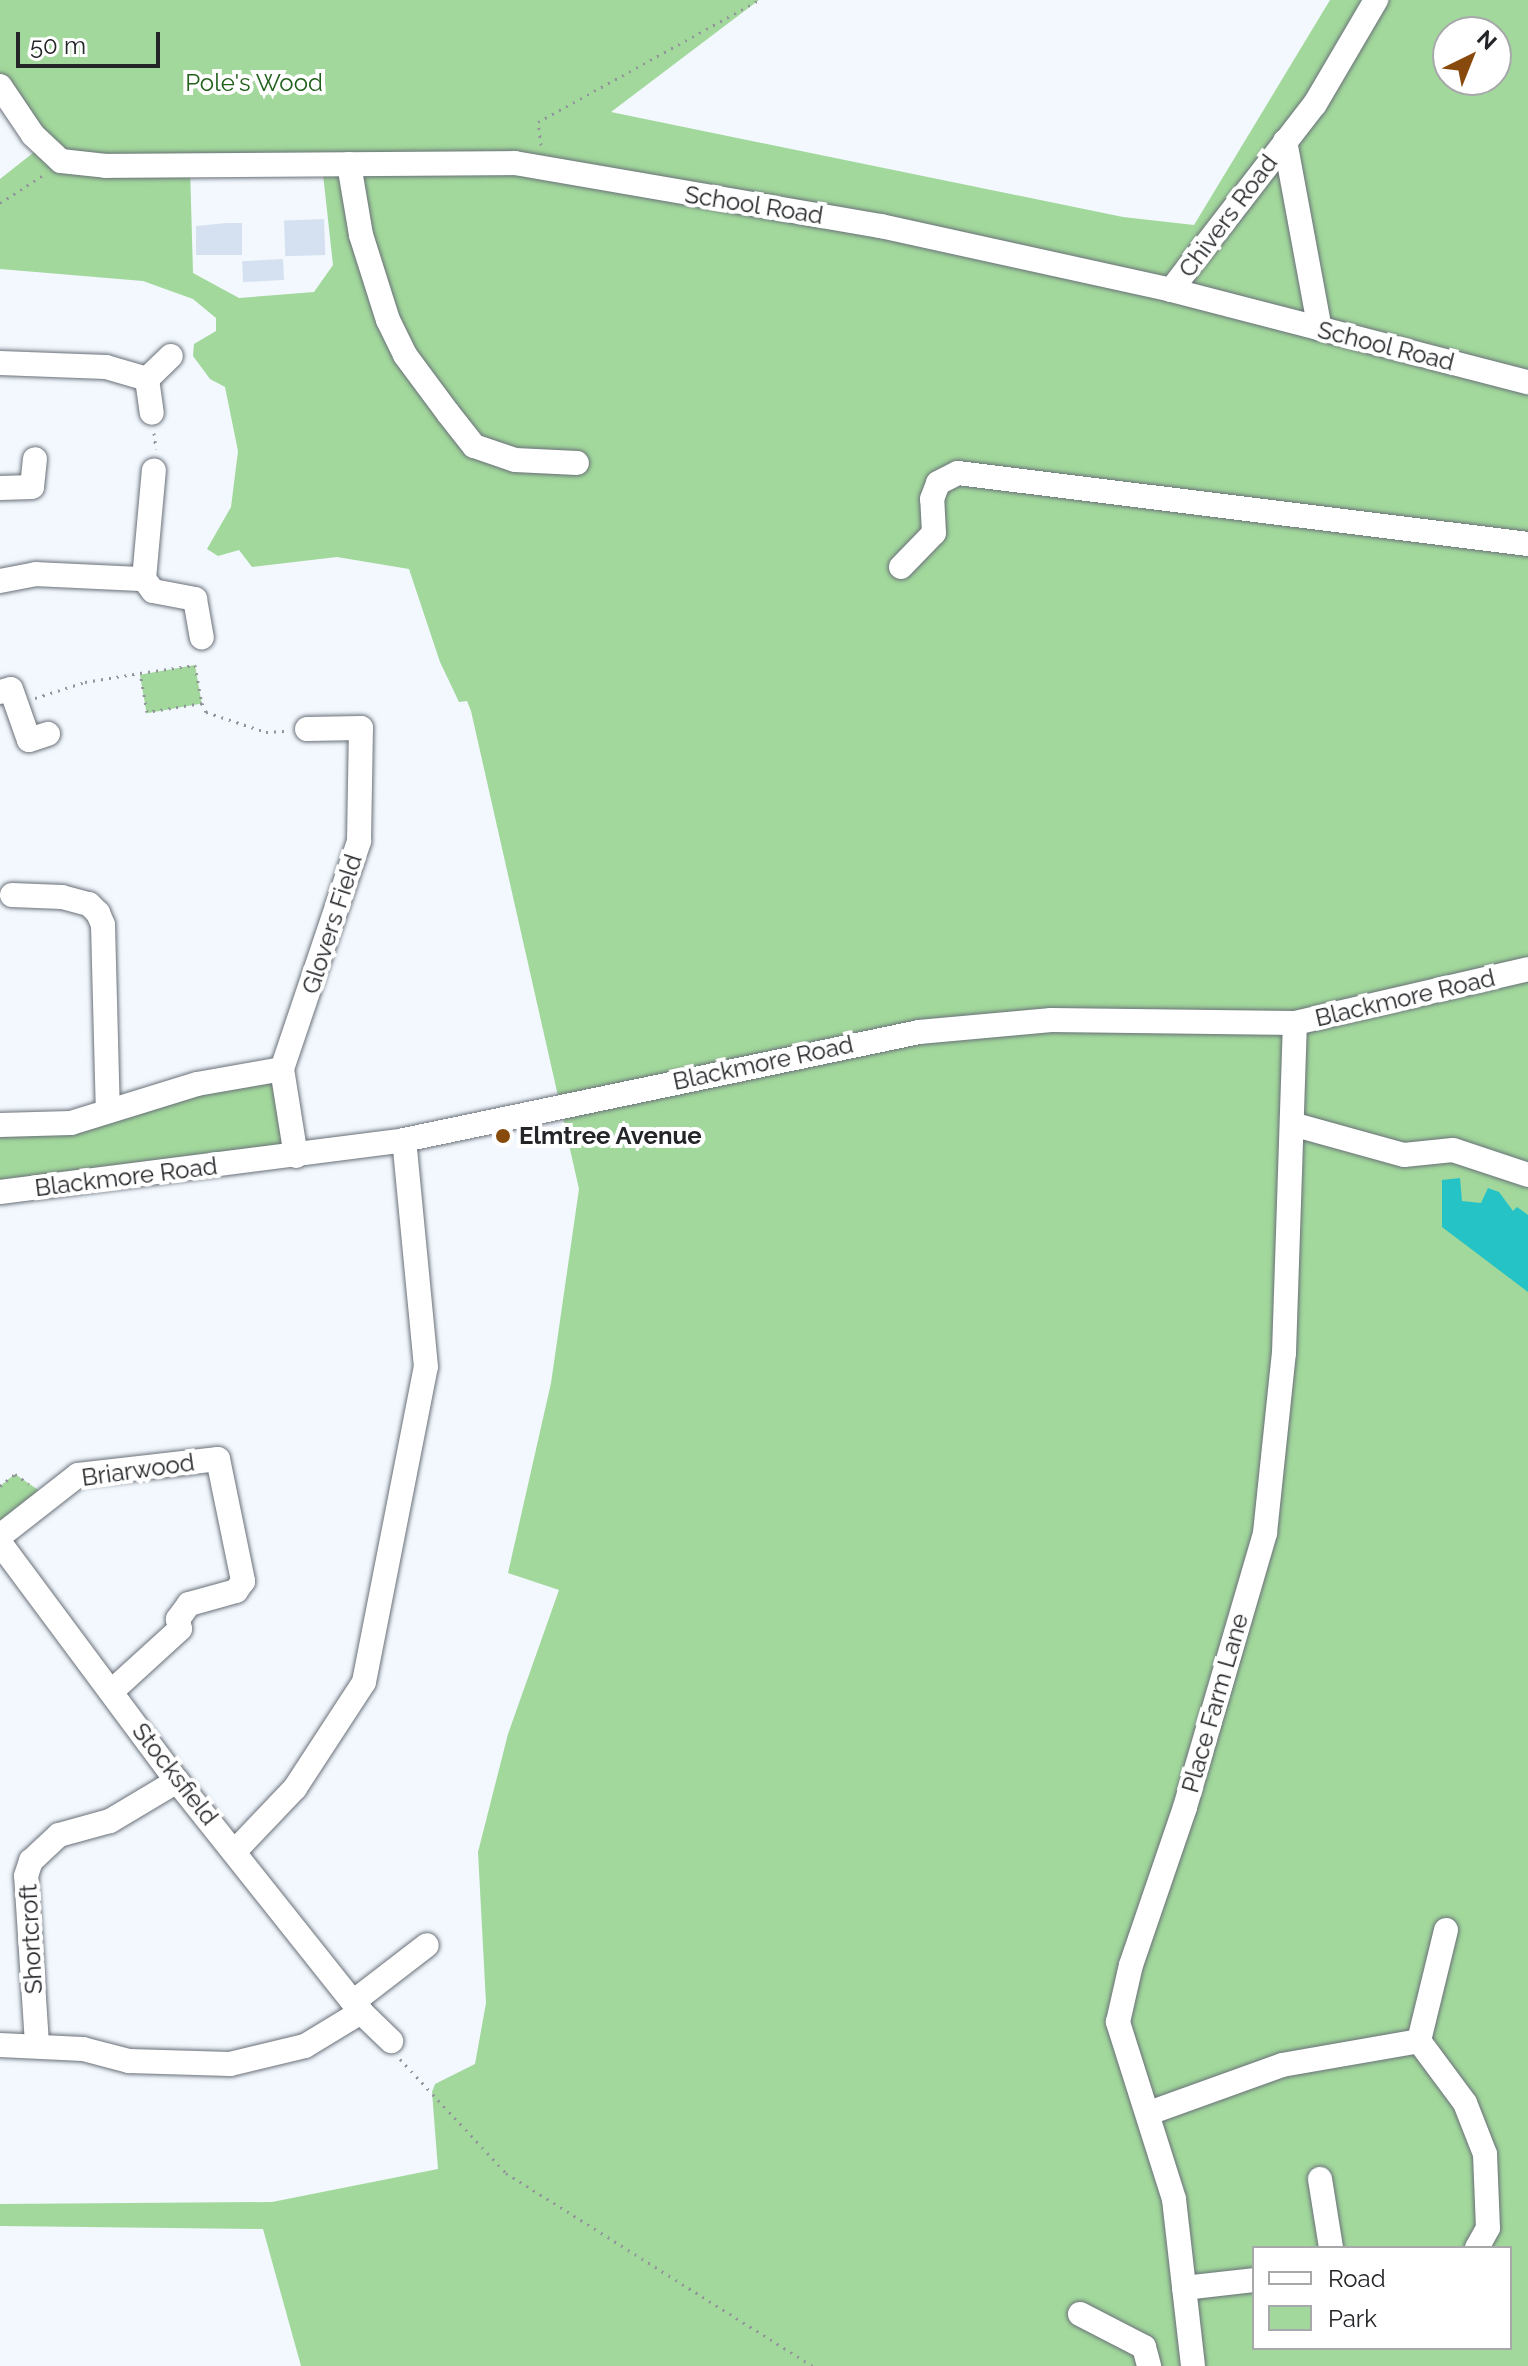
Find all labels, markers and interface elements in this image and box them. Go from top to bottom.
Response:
scale bar [20,16,164,66]
north arrow [1432,16,1512,96]
text: N [1472,25,1502,55]
text: 50 m [30,31,86,60]
park label: Pole's Wood [185,69,323,97]
street label: Chivers Road [1173,149,1283,283]
street label: School Road [682,180,826,230]
street label: School Road [1314,315,1458,377]
street label: Glovers Field [296,851,368,997]
street label: Blackmore Road [1312,963,1498,1033]
street label: Blackmore Road [670,1030,856,1096]
place label: Elmtree Avenue [519,1122,702,1150]
marker: Elmtree Avenue [494,1127,512,1145]
street label: Blackmore Road [33,1152,219,1202]
street label: Briarwood [80,1448,196,1492]
street label: Place Farm Lane [1176,1610,1254,1796]
street label: Stocksfield [126,1717,224,1831]
street label: Shortcroft [14,1883,48,1995]
legend [1252,2246,1512,2350]
text: Road [1328,2264,1386,2293]
text: Park [1328,2304,1377,2333]

